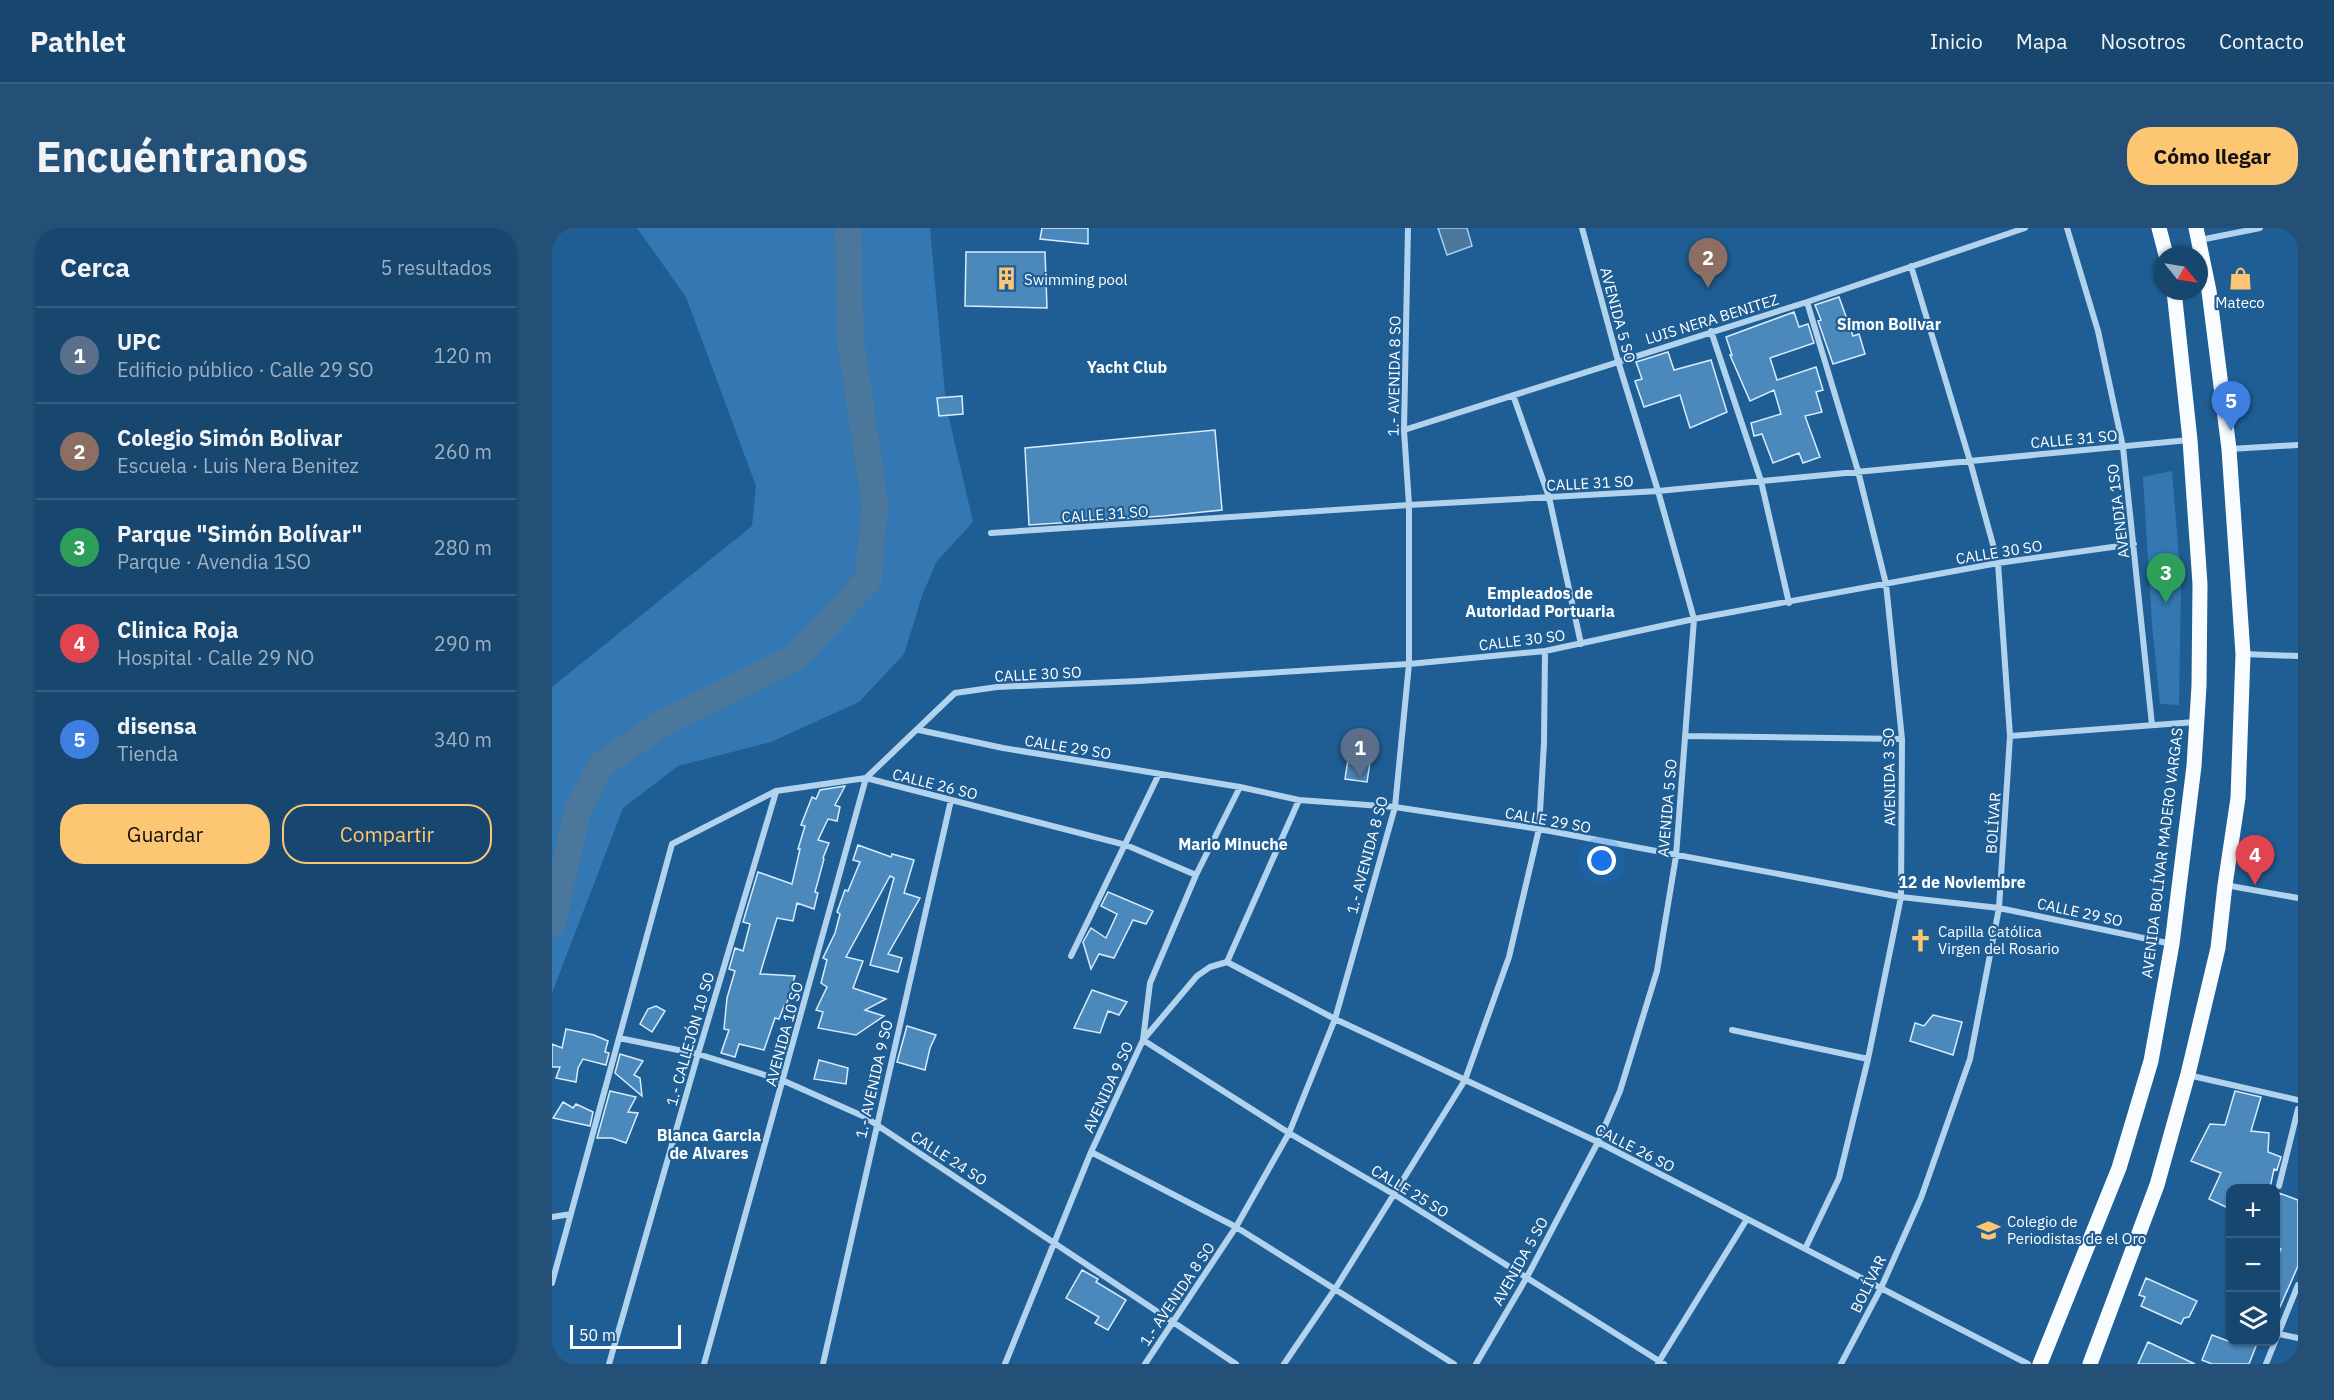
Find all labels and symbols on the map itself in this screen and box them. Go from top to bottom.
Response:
pin: 2 [1688,238,1728,288]
north arrow [2154,246,2208,300]
street label: AVENIDA 5 SO [1596,265,1640,365]
shop icon: Mateco [2227,265,2253,291]
building icon: Swimming pool [993,266,1019,292]
place label: Swimming pool [1024,270,1128,289]
street label: LUIS NERA BENITEZ [1643,290,1781,348]
place label: Mateco [2215,293,2265,312]
district label: Simon Bolivar [1837,314,1942,334]
street label: 1.- AVENIDA 8 SO [1383,315,1405,437]
district label: Yacht Club [1087,357,1168,377]
pin: 5 [2212,382,2250,431]
street label: CALLE 31 SO [2030,426,2118,452]
street label: AVENDIA 1SO [2103,463,2133,559]
street label: CALLE 31 SO [1546,471,1634,495]
street label: CALLE 31 SO [1061,501,1149,527]
street label: CALLE 30 SO [1954,536,2044,568]
pin: 3 [2146,554,2186,603]
district label: Empleados de Autoridad Portuaria [1465,583,1615,621]
street label: CALLE 30 SO [1478,625,1566,655]
street label: CALLE 30 SO [994,662,1082,686]
street label: AVENIDA BOLÍVAR MADERO VARGAS [2137,727,2187,979]
pin: 1 [1340,728,1380,778]
street label: AVENIDA 3 SO [1879,728,1899,826]
street label: CALLE 29 SO [1023,731,1113,763]
street label: AVENIDA 5 SO [1653,758,1681,858]
street label: CALLE 26 SO [890,764,980,804]
street label: BOLÍVAR [1981,792,2005,854]
street label: 1.- AVENIDA 8 SO [1342,794,1392,916]
street label: CALLE 29 SO [1503,803,1593,837]
district label: Mario Minuche [1178,834,1288,854]
pin: 4 [2236,836,2274,885]
your location [1587,846,1616,875]
district label: 12 de Noviembre [1898,872,2026,892]
street label: CALLE 29 SO [2035,894,2125,930]
place label: Capilla Católica Virgen del Rosario [1938,922,2059,958]
church icon: Capilla Católica Virgen del Rosario [1907,927,1933,953]
street label: 1.- CALLEJÓN 10 SO [662,970,718,1108]
street label: AVENIDA 10 SO [761,980,807,1088]
street label: 1.- AVENIDA 9 SO [851,1018,897,1140]
street label: AVENIDA 9 SO [1079,1038,1137,1136]
street label: CALLE 26 SO [1592,1120,1678,1176]
district label: Blanca Garcia de Alvares [657,1125,761,1163]
street label: CALLE 24 SO [907,1126,991,1190]
street label: CALLE 25 SO [1368,1160,1452,1222]
place label: Colegio de Periodistas de el Oro [2007,1212,2146,1248]
street label: AVENIDA 5 SO [1488,1213,1552,1309]
school or university icon: Colegio de Periodistas de el Oro [1976,1217,2002,1243]
street label: 1.- AVENIDA 8 SO [1135,1239,1219,1349]
street label: BOLÍVAR [1846,1252,1890,1316]
scale bar [570,1322,681,1350]

